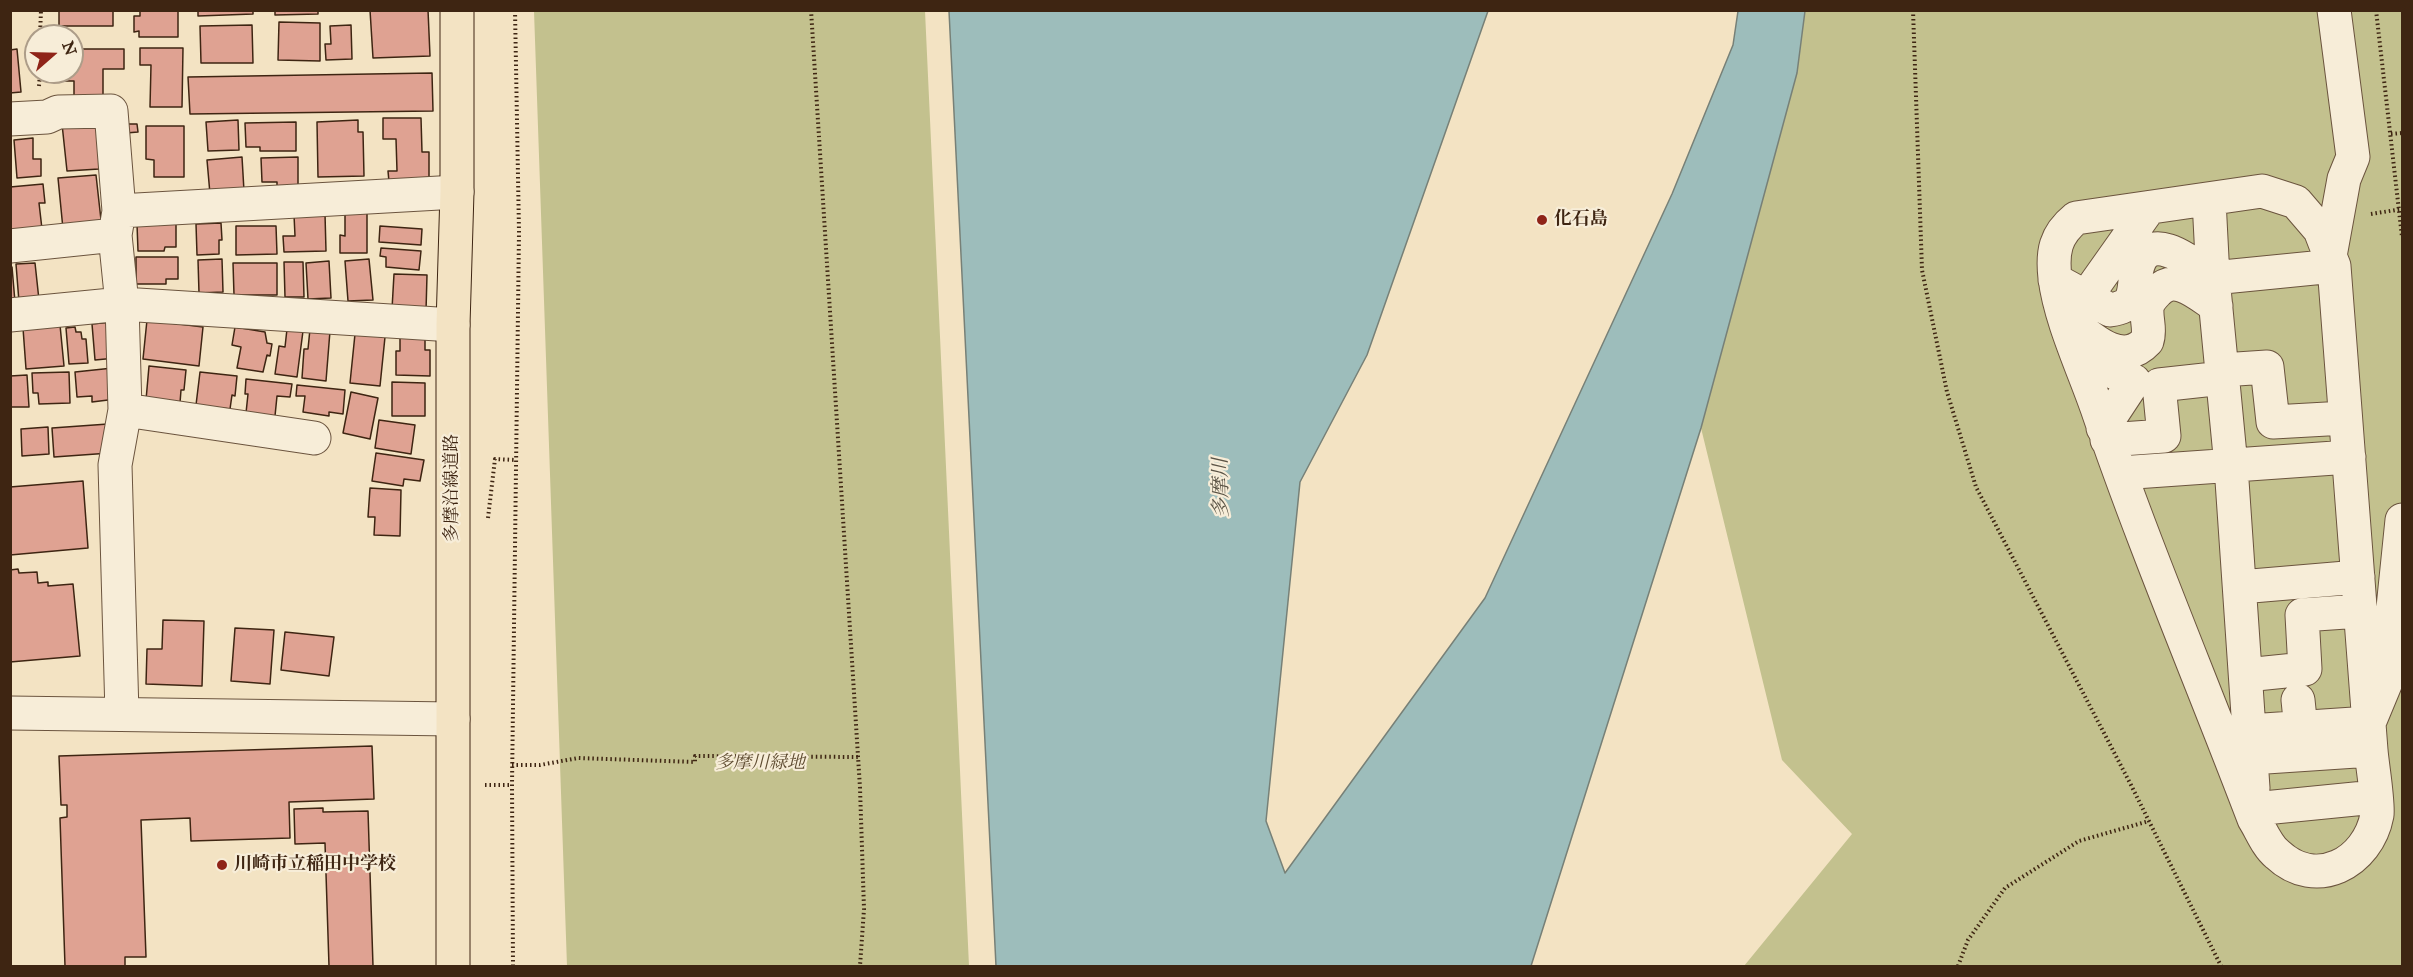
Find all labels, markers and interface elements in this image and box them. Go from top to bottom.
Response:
north arrow [24,24,84,84]
text: N [58,39,81,58]
place label: 化石島 [1554,209,1608,231]
marker: 化石島 [1535,213,1549,227]
street label: 多摩沿線道路 [442,434,464,542]
water label: 多摩川 [1209,458,1235,518]
park label: 多摩川緑地 [715,753,805,775]
place label: 川崎市立稲田中学校 [234,854,396,876]
marker: 川崎市立稲田中学校 [215,858,229,872]

